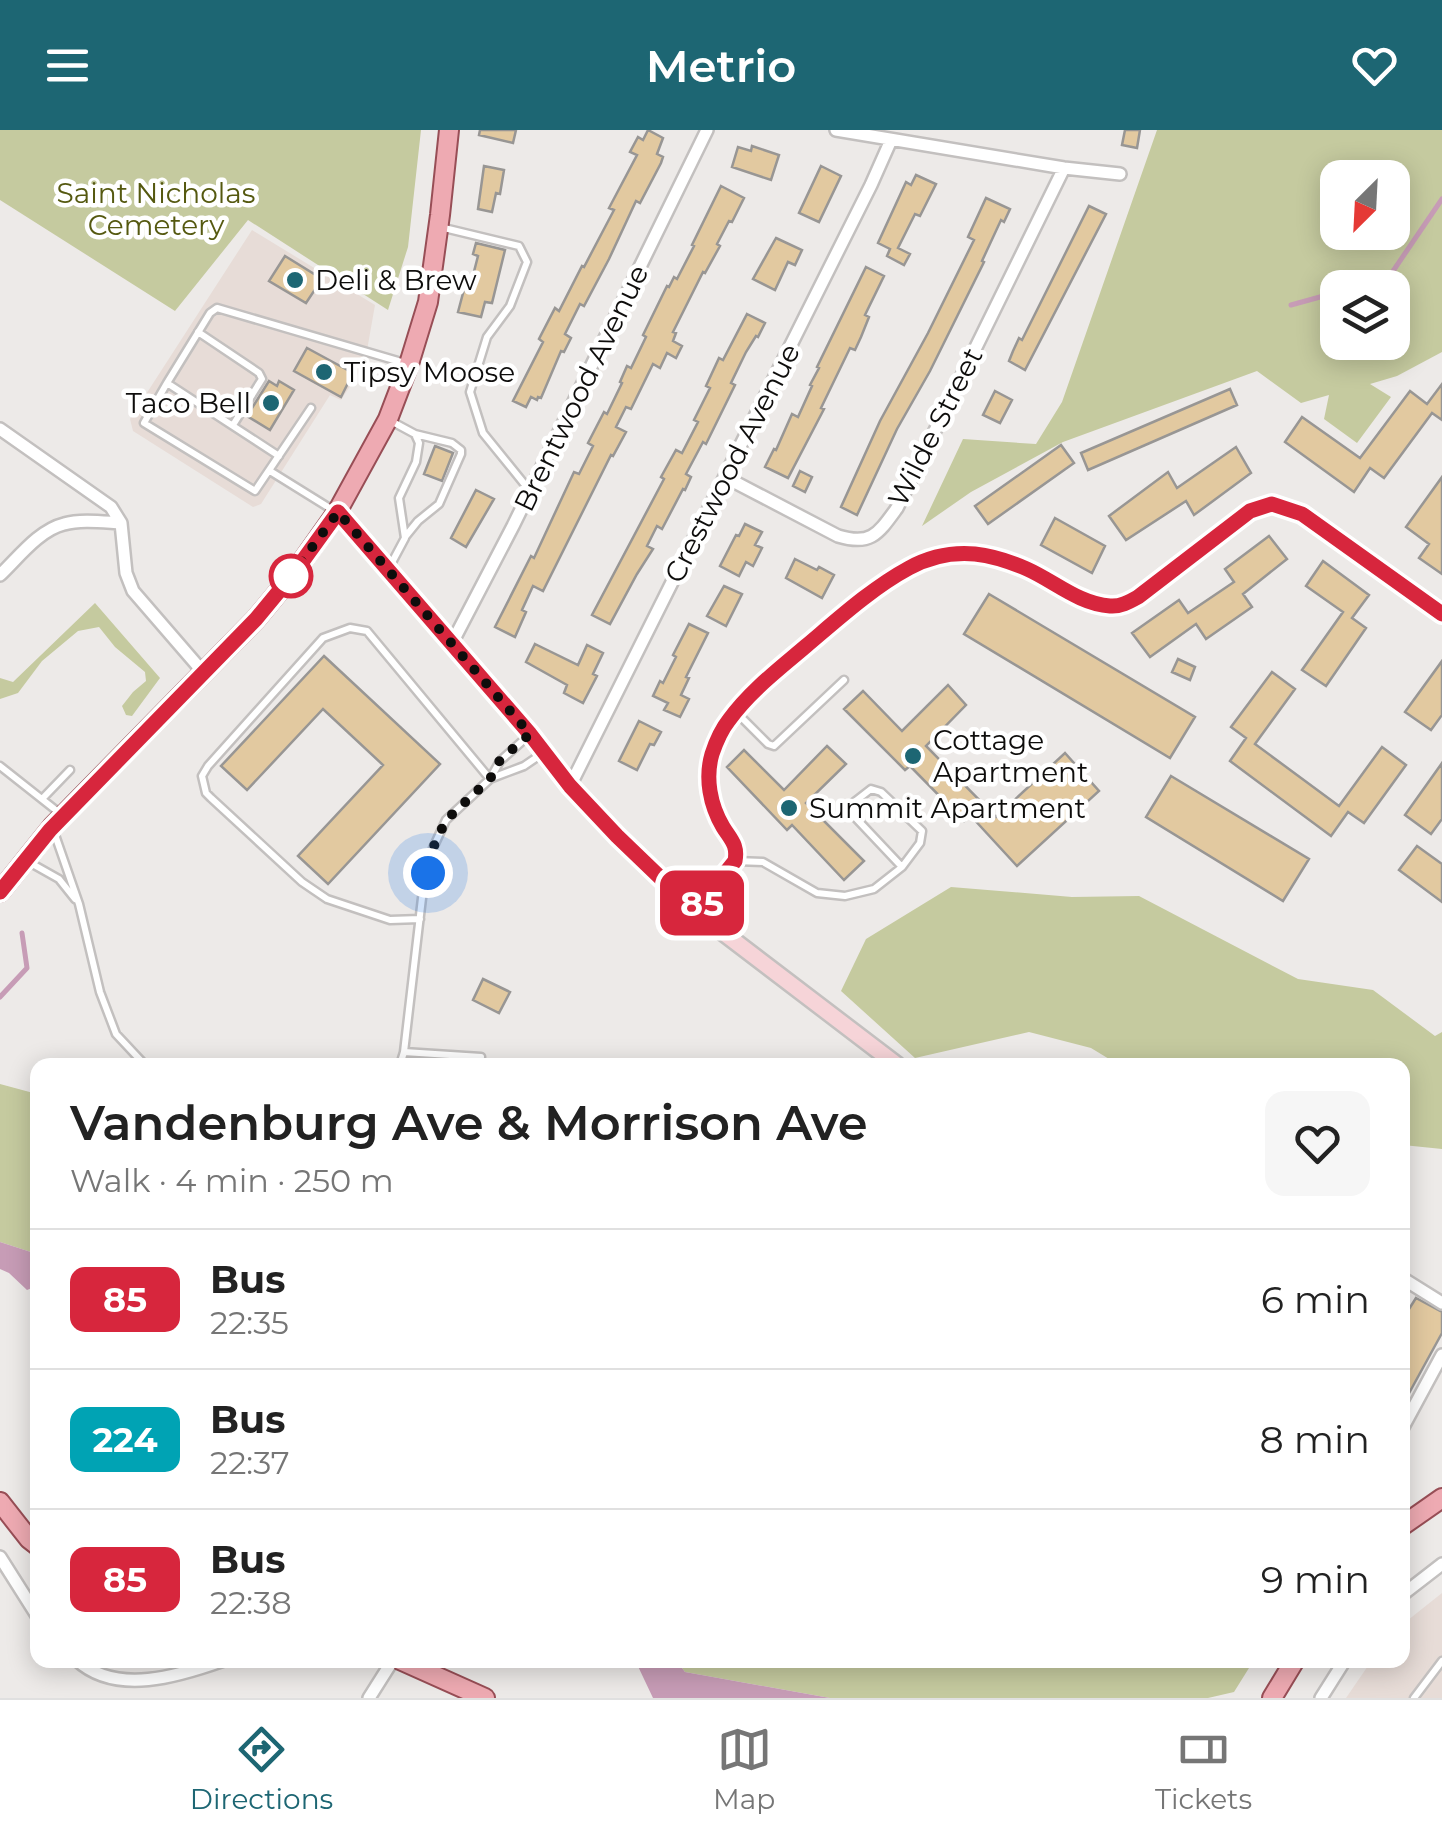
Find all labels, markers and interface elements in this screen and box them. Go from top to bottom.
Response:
icon: menu [40,38,95,93]
text: Metrio [646,38,796,93]
icon: heart [1347,38,1402,93]
north arrow [1320,160,1410,250]
map controls [1320,160,1410,360]
park label: Saint Nicholas Cemetery [57,176,255,242]
street label: Brentwood Avenue [506,259,656,517]
place label: Deli & Brew [315,263,477,297]
marker: Deli & Brew [284,269,306,291]
button: layers [1320,270,1410,360]
street label: Crestwood Avenue [657,338,807,588]
street label: Wilde Street [880,342,990,512]
place label: Tipsy Moose [344,355,515,389]
marker: Tipsy Moose [313,361,335,383]
place label: Taco Bell [126,386,251,420]
marker: Taco Bell [260,392,282,414]
unlabelled marker [270,555,312,597]
place label: Cottage Apartment [933,723,1088,789]
marker: Cottage Apartment [902,745,924,767]
place label: Summit Apartment [809,791,1086,825]
marker: Summit Apartment [778,797,800,819]
your location [403,848,453,898]
line badge: 85 [657,870,747,936]
text: 85 [680,882,724,925]
button: heart [1265,1091,1370,1196]
text: Vandenburg Ave & Morrison Ave [70,1094,868,1152]
text: Walk · 4 min · 250 m [70,1161,394,1200]
text: Bus [210,1256,285,1303]
text: 6 min [1261,1276,1370,1323]
text: 85 [103,1278,147,1321]
text: 22:35 [210,1303,289,1342]
text: Bus [210,1396,285,1443]
text: 8 min [1260,1416,1370,1463]
text: 224 [92,1418,158,1461]
text: 22:37 [210,1443,290,1482]
text: Bus [210,1536,285,1583]
text: 9 min [1261,1556,1370,1603]
text: 85 [103,1558,147,1601]
text: 22:38 [210,1583,292,1622]
tab: Directions [190,1722,333,1816]
tab: Map [713,1722,775,1816]
tab: Tickets [1155,1722,1252,1816]

